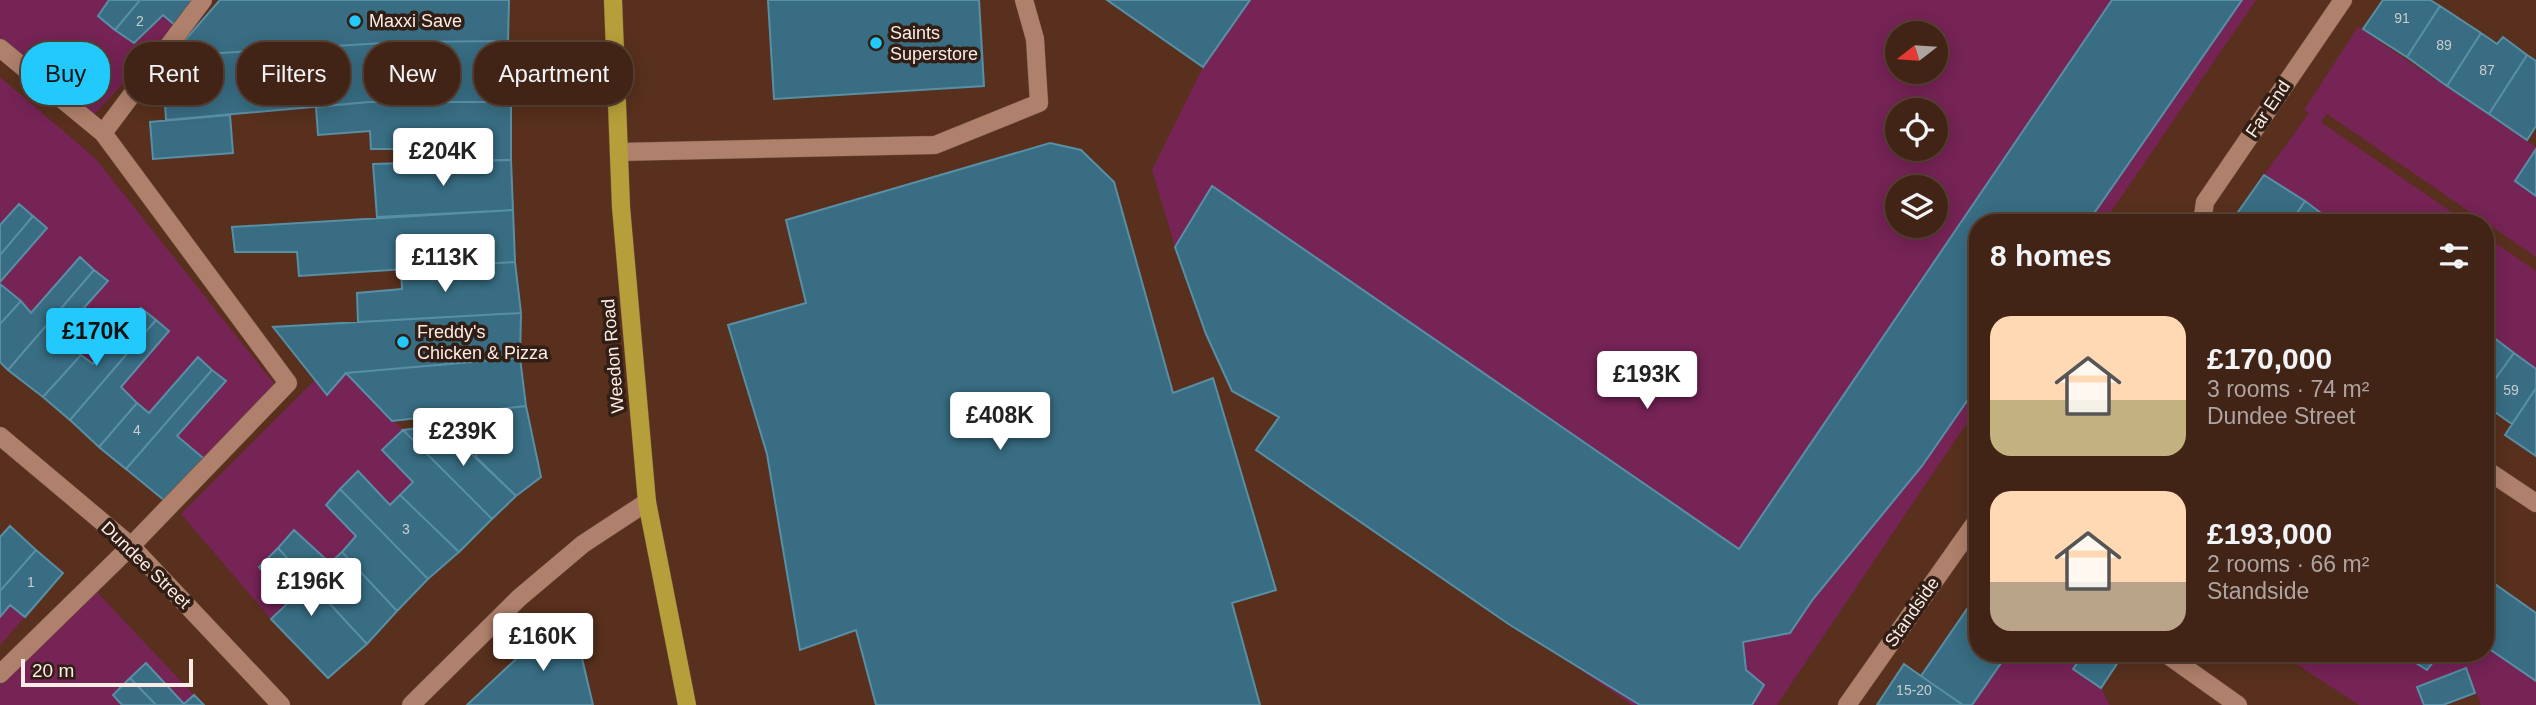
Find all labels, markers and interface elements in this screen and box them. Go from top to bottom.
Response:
house number: 91 [2394,10,2410,26]
place label: Maxxi Save [369,11,462,31]
house number: 2 [136,13,144,29]
marker: Maxxi Save [347,13,363,29]
north arrow [1885,21,1948,84]
map controls [1885,21,1948,238]
place label: Saints Superstore [890,23,978,64]
marker: Saints Superstore [868,35,884,51]
house number: 89 [2436,37,2452,53]
chip: Buy [21,42,110,105]
chip: Rent [124,42,223,105]
chip: Filters [237,42,350,105]
chip: New [364,42,460,105]
chip: Apartment [474,42,633,105]
house number: 87 [2479,62,2495,78]
street label: Far End [2242,77,2294,141]
button: locate [1885,98,1948,161]
pin: £204K [394,128,492,188]
text: £204K [409,138,477,164]
button: layers [1885,175,1948,238]
pin: £113K [396,234,494,294]
icon: filters [2435,237,2473,275]
text: 8 homes [1990,239,2112,272]
text: £113K [412,244,478,270]
street label: Weedon Road [598,298,628,414]
pin: £170K [47,308,145,368]
text: £170K [62,318,130,344]
place label: Freddy's Chicken & Pizza [417,322,549,363]
marker: Freddy's Chicken & Pizza [395,334,411,350]
text: £170,000 [2207,342,2332,375]
icon: home [2046,344,2130,428]
pin: £193K [1598,352,1696,411]
text: £193K [1613,361,1681,387]
text: 3 rooms · 74 m² [2207,376,2369,402]
house number: 59 [2503,382,2519,398]
pin: £408K [951,392,1049,452]
text: £408K [966,402,1034,428]
text: Dundee Street [2207,403,2355,429]
pin: £239K [414,408,512,468]
text: £239K [429,418,497,444]
house number: 4 [133,422,141,438]
street label: Dundee Street [97,517,195,613]
text: £193,000 [2207,517,2332,550]
icon: home [2046,519,2130,603]
house number: 3 [402,521,410,537]
text: 2 rooms · 66 m² [2207,551,2369,577]
pin: £196K [262,558,360,618]
text: £196K [277,568,345,594]
street label: Standside [1881,573,1943,651]
house number: 1 [27,574,35,590]
text: Standside [2207,578,2309,604]
pin: £160K [494,614,592,673]
text: £160K [509,623,577,649]
scale bar [21,656,192,688]
text: 20 m [32,660,74,681]
house number: 15-20 [1896,682,1932,698]

